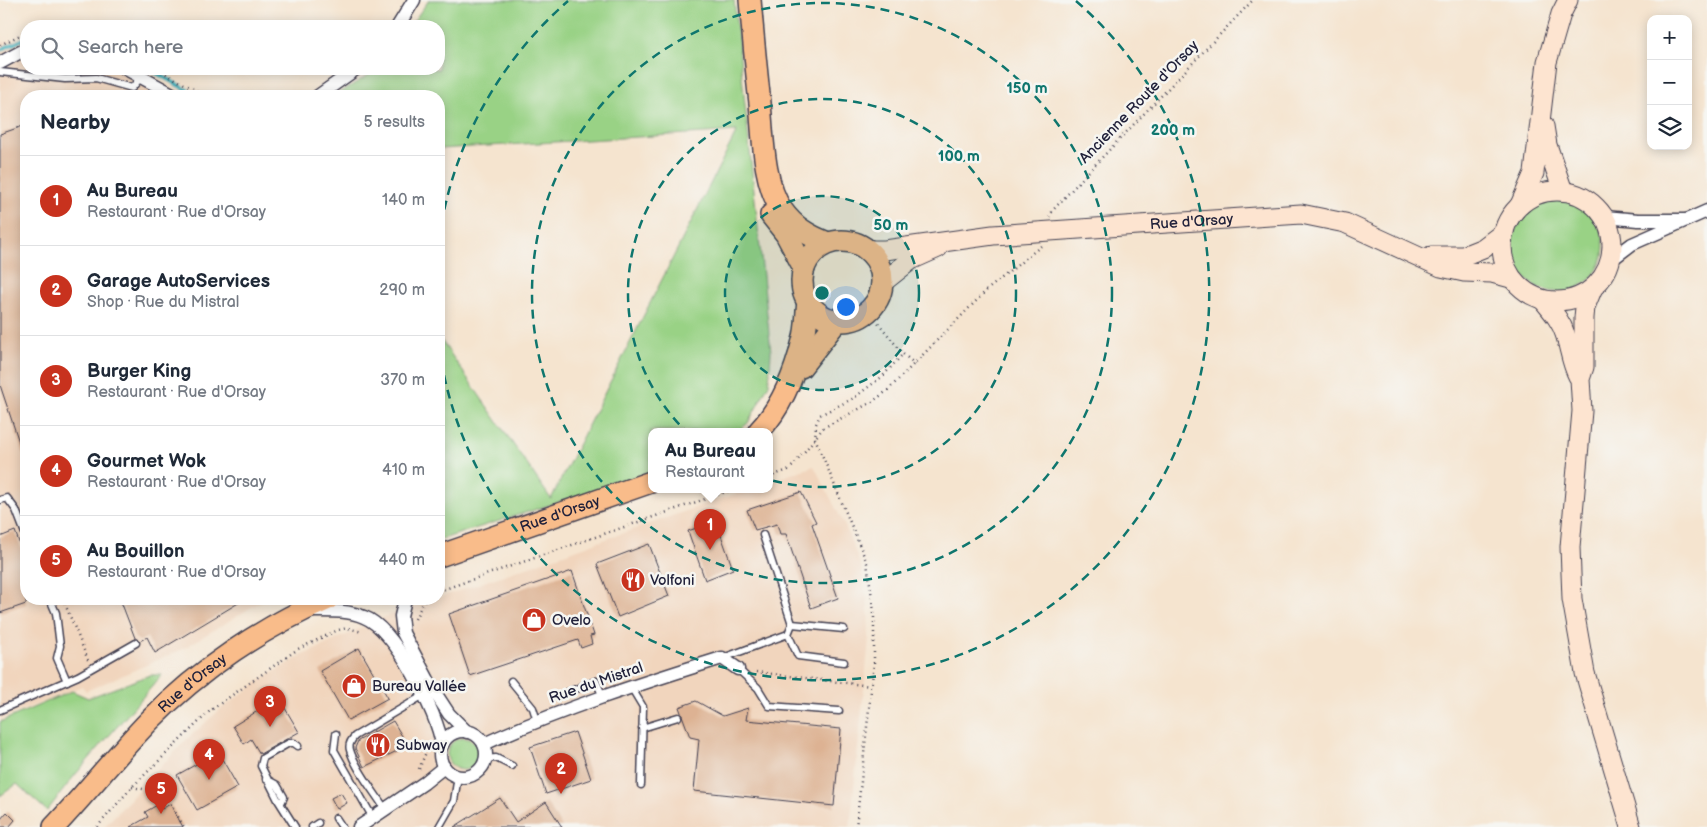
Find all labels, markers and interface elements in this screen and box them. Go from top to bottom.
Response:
map controls [1647,15,1692,150]
button: + [1647,15,1692,60]
search box [20,20,445,75]
icon: search [38,34,66,62]
text: Search here [78,36,183,59]
street label: Ancienne Route d'Orsay [1075,36,1203,168]
button: − [1647,60,1692,105]
text: 150 m [1006,79,1048,98]
button: layers [1647,105,1692,150]
text: Nearby [40,110,110,135]
text: 5 results [363,113,425,132]
text: 200 m [1151,121,1195,140]
text: 100 m [938,147,980,166]
text: Au Bureau [87,180,178,203]
text: 1 [53,191,59,210]
text: 140 m [382,191,425,210]
text: Restaurant · Rue d'Orsay [87,203,266,222]
street label: Rue d'Orsay [1149,209,1234,234]
text: 50 m [874,216,909,235]
text: Garage AutoServices [87,270,270,293]
text: 2 [51,281,61,300]
text: 290 m [379,281,425,300]
centre of rings [813,284,831,302]
text: Shop · Rue du Mistral [87,293,239,312]
your location [833,294,859,320]
text: Burger King [87,360,191,383]
text: 3 [51,371,61,390]
text: 370 m [380,371,425,390]
text: Restaurant · Rue d'Orsay [87,383,266,402]
popup [648,428,773,493]
text: Au Bureau [665,440,756,463]
text: Gourmet Wok [87,450,206,473]
text: 4 [51,461,61,480]
text: 410 m [382,461,425,480]
text: Restaurant [665,463,745,482]
text: Restaurant · Rue d'Orsay [87,473,266,492]
street label: Rue d'Orsay [517,491,603,537]
pin: 1 [694,509,726,550]
text: Au Bouillon [87,540,185,563]
text: 5 [51,551,61,570]
text: 440 m [379,551,425,570]
text: Restaurant · Rue d'Orsay [87,563,266,582]
restaurant icon: Volfoni [620,567,646,593]
place label: Volfoni [650,571,695,590]
shop icon: Ovelo [521,607,547,633]
place label: Ovelo [552,611,591,630]
street label: Rue d'Orsay [154,649,230,717]
street label: Rue du Mistral [546,658,646,708]
shop icon: Bureau Vallée [341,673,367,699]
place label: Bureau Vallée [372,677,466,696]
pin: 3 [254,686,286,727]
restaurant icon: Subway [365,732,391,758]
place label: Subway [396,736,447,755]
pin: 4 [193,739,225,780]
pin: 2 [545,753,577,794]
pin: 5 [145,773,177,814]

